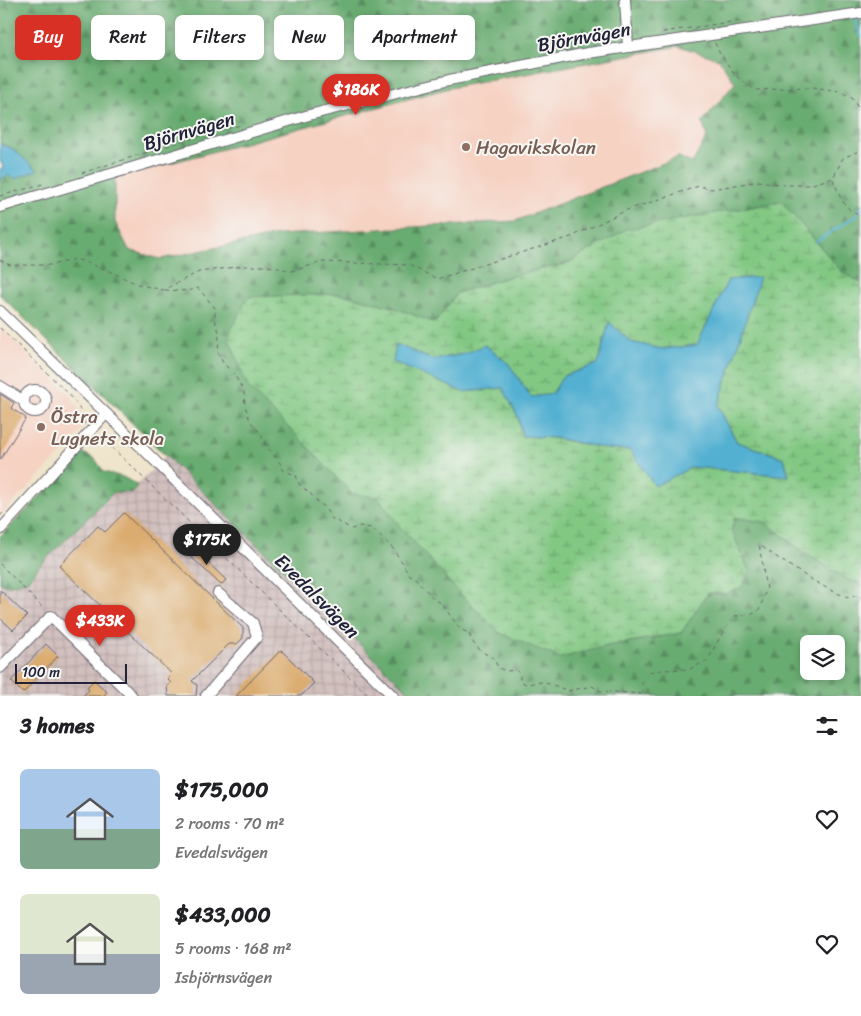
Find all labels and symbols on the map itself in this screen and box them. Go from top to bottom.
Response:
street label: Björnvägen [535,13,633,61]
pin: $186K [321,74,391,116]
street label: Björnvägen [139,102,239,160]
place label: Hagavikskolan [476,131,596,164]
marker: Hagavikskolan [460,141,472,153]
place label: Östra Lugnets skola [51,400,165,455]
marker: Östra Lugnets skola [35,421,47,433]
pin: $175K [172,524,242,566]
street label: Evedalsvägen [266,545,368,647]
pin: $433K [65,604,135,647]
scale bar [15,661,128,684]

